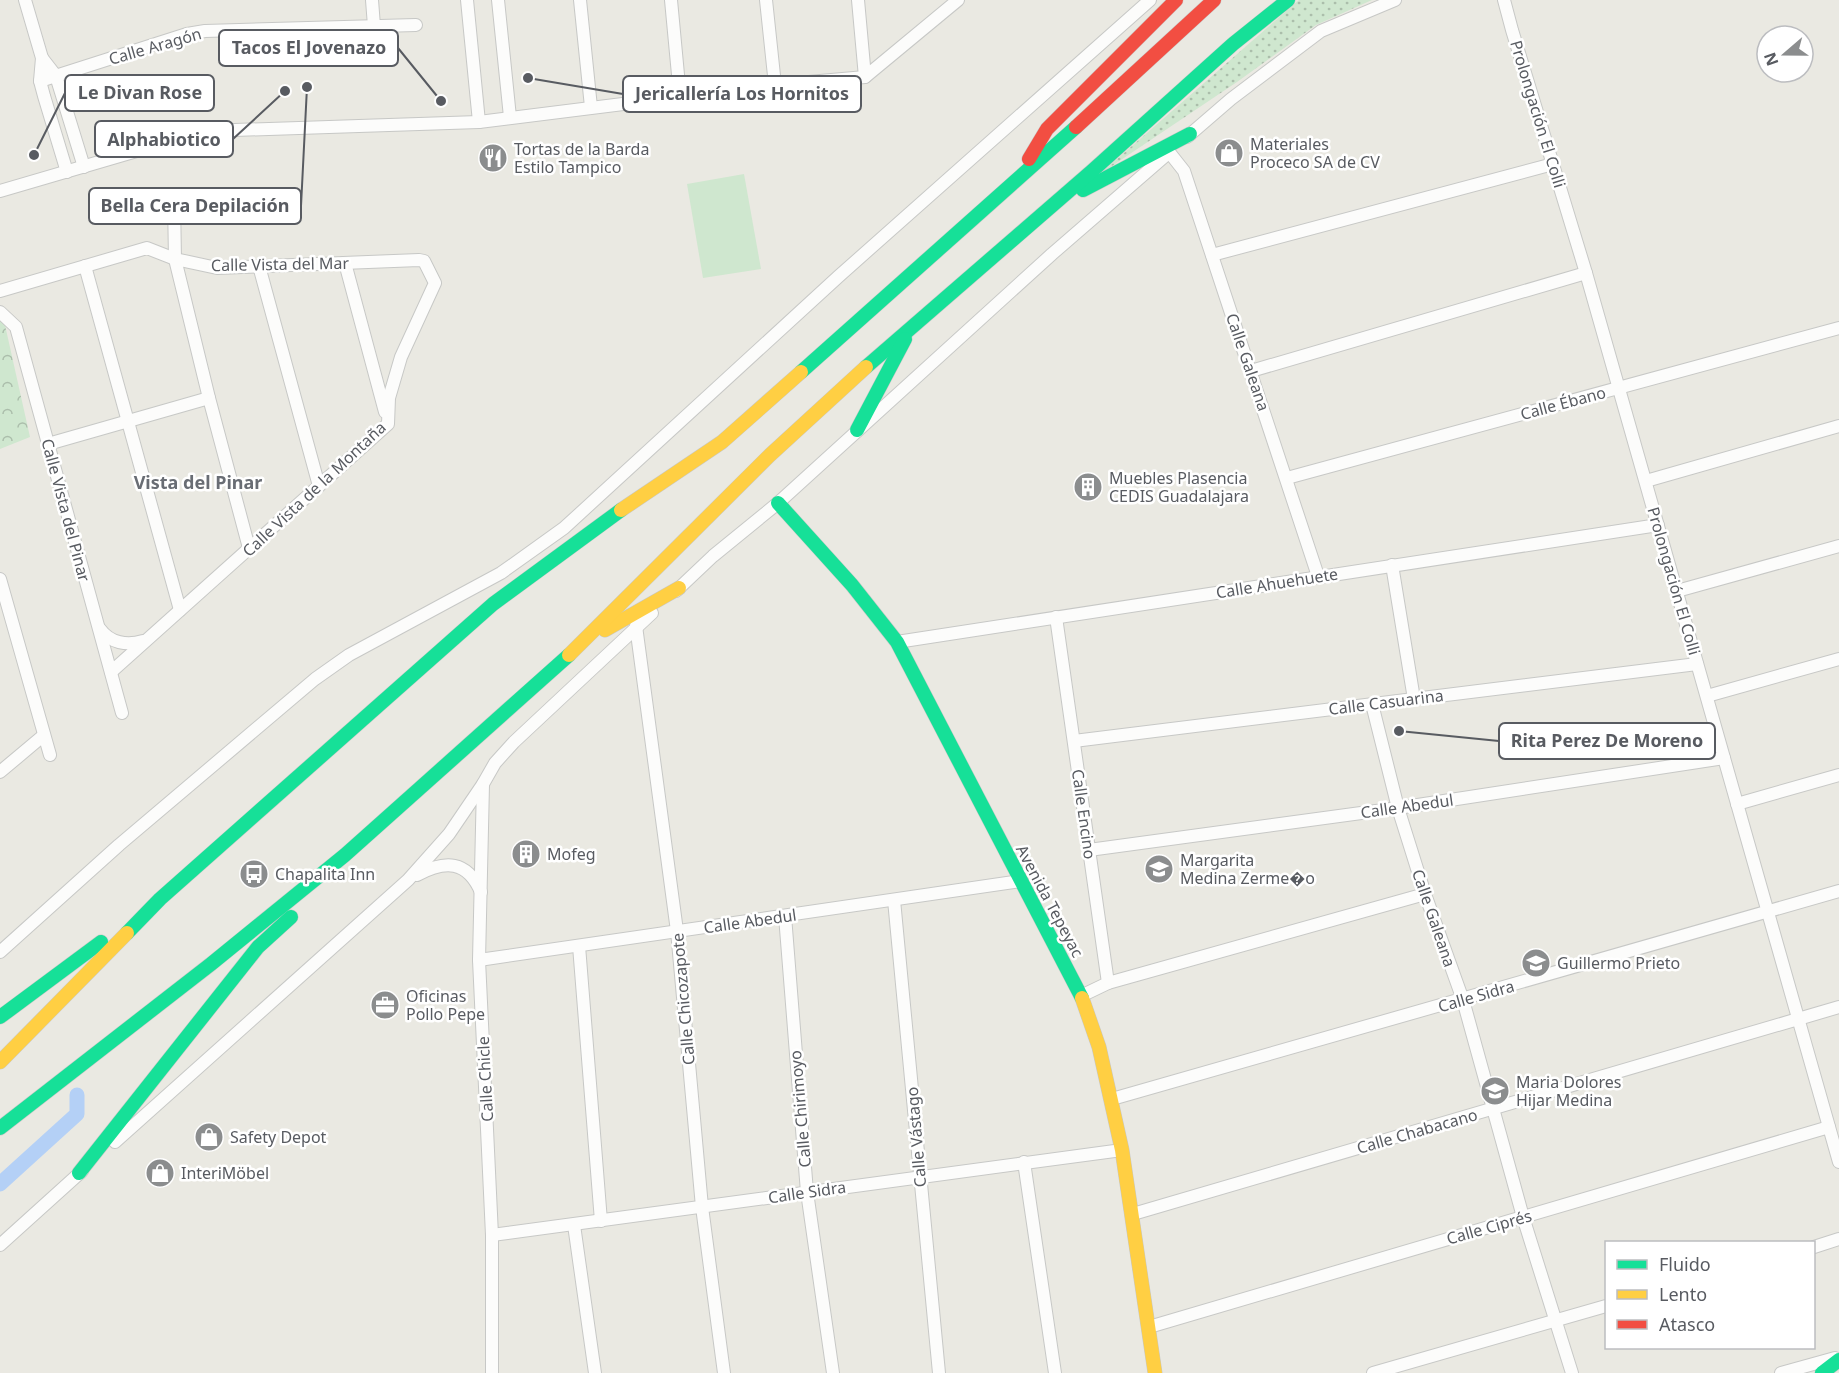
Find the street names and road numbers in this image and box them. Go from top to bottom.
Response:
street label: Calle Aragón [106,22,204,70]
street label: Prolongación El Colli [1505,38,1571,190]
street label: Calle Vista del Mar [211,252,350,276]
street label: Calle Galeana [1221,310,1275,414]
street label: Calle Ébano [1518,381,1608,425]
street label: Calle Vista de la Montaña [237,417,391,561]
street label: Calle Vista del Pinar [36,436,96,584]
street label: Prolongación El Colli [1642,504,1706,658]
street label: Calle Ahuehuete [1214,563,1340,603]
street label: Calle Casuarina [1327,684,1445,720]
street label: Calle Encino [1067,768,1101,860]
street label: Calle Abedul [1359,789,1455,823]
street label: Avenida Tepeyac [1011,841,1089,961]
street label: Calle Galeana [1407,866,1461,970]
street label: Calle Abedul [702,904,798,938]
street label: Calle Chicozapote [666,932,700,1066]
street label: Calle Sidra [1435,975,1517,1017]
street label: Calle Chicle [472,1036,498,1122]
street label: Calle Chirimoyo [784,1049,816,1169]
street label: Calle Vástago [901,1086,931,1188]
street label: Calle Chabacano [1354,1103,1480,1159]
street label: Calle Sidra [767,1176,847,1208]
street label: Calle Ciprés [1444,1204,1534,1250]

